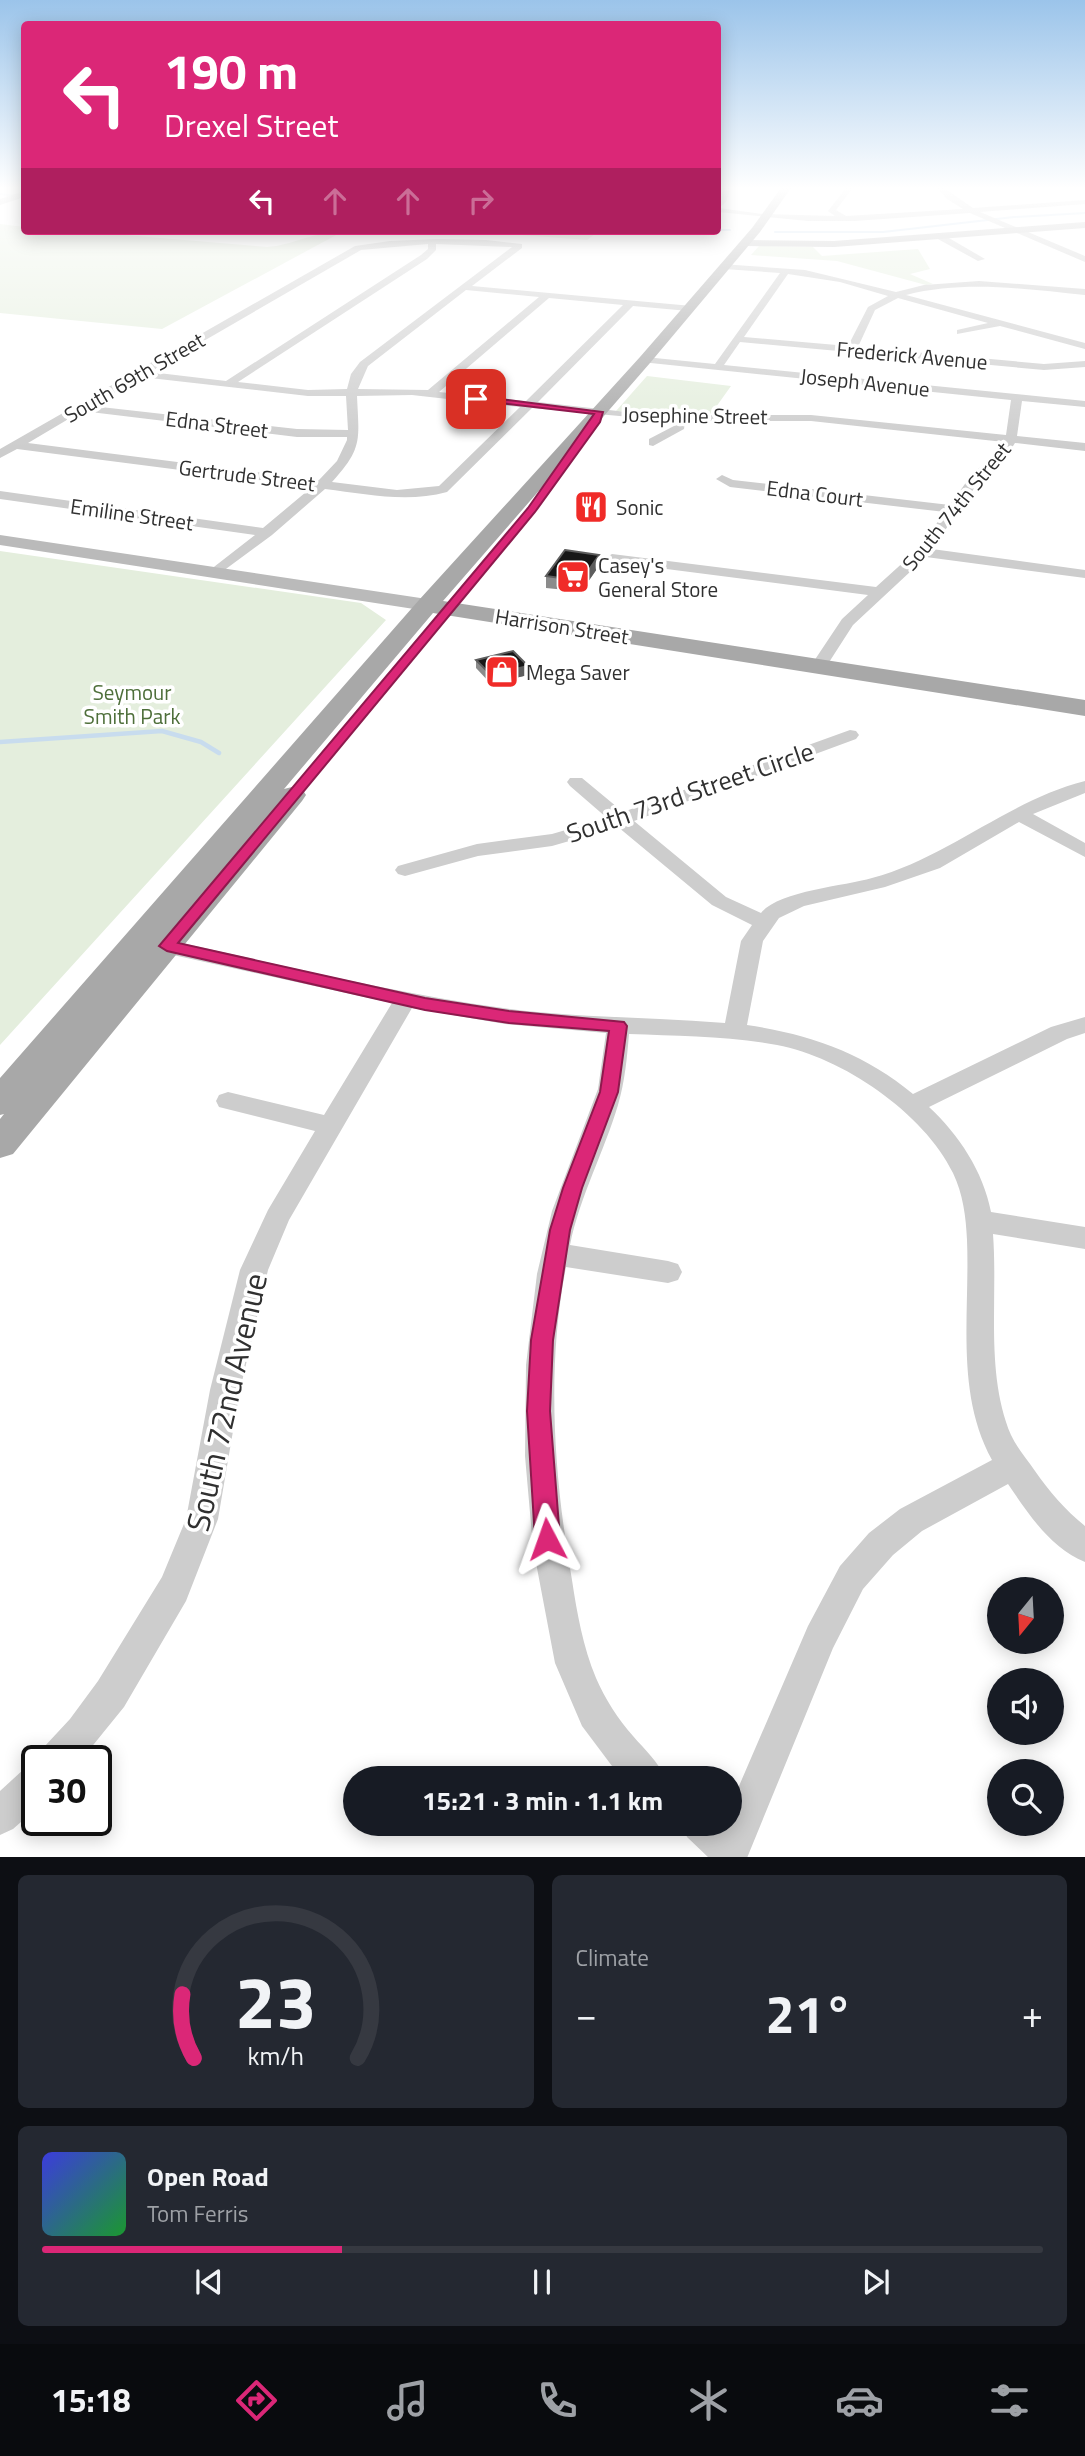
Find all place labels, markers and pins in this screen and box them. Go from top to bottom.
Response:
pin [446,369,506,429]
restaurant icon: Sonic [572,488,610,526]
place label: Sonic [616,491,664,523]
place label: Casey's General Store [598,549,718,605]
supermarket icon: Casey's General Store [554,558,592,596]
shop icon: Mega Saver [483,653,521,691]
place label: Mega Saver [526,656,630,688]

